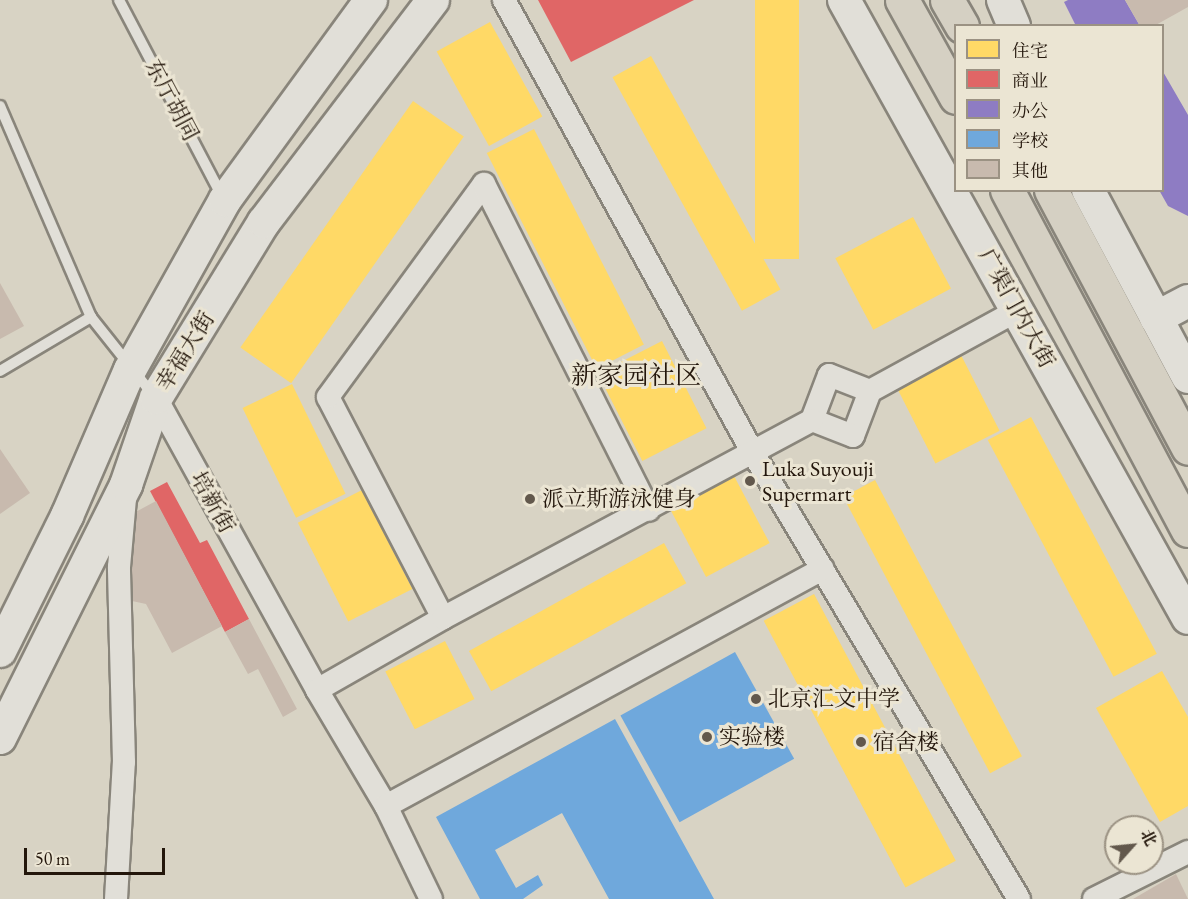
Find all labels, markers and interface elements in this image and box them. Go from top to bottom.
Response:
legend [954,24,1164,192]
text: 住宅 [1012,39,1048,62]
street label: 东厅胡同 [140,55,204,145]
text: 商业 [1012,69,1048,92]
text: 办公 [1012,99,1048,122]
text: 学校 [1012,129,1048,152]
text: 其他 [1012,159,1048,182]
street label: 广渠门内大街 [973,244,1061,372]
street label: 幸福大街 [150,307,220,395]
district label: 新家园社区 [571,360,701,392]
place label: Luka Suyouji Supermart [762,455,874,506]
street label: 培新街 [185,467,241,537]
marker: Luka Suyouji Supermart [743,474,757,488]
place label: 派立斯游泳健身 [542,486,696,512]
marker: 派立斯游泳健身 [523,492,537,506]
place label: 北京汇文中学 [768,686,900,712]
marker: 北京汇文中学 [749,692,763,706]
place label: 实验楼 [719,724,785,750]
place label: 宿舍楼 [873,729,939,755]
marker: 实验楼 [700,730,714,744]
marker: 宿舍楼 [854,735,868,749]
north arrow [1104,815,1164,875]
text: 北 [1136,826,1162,849]
scale bar [27,836,168,874]
text: 50 m [35,847,70,870]

